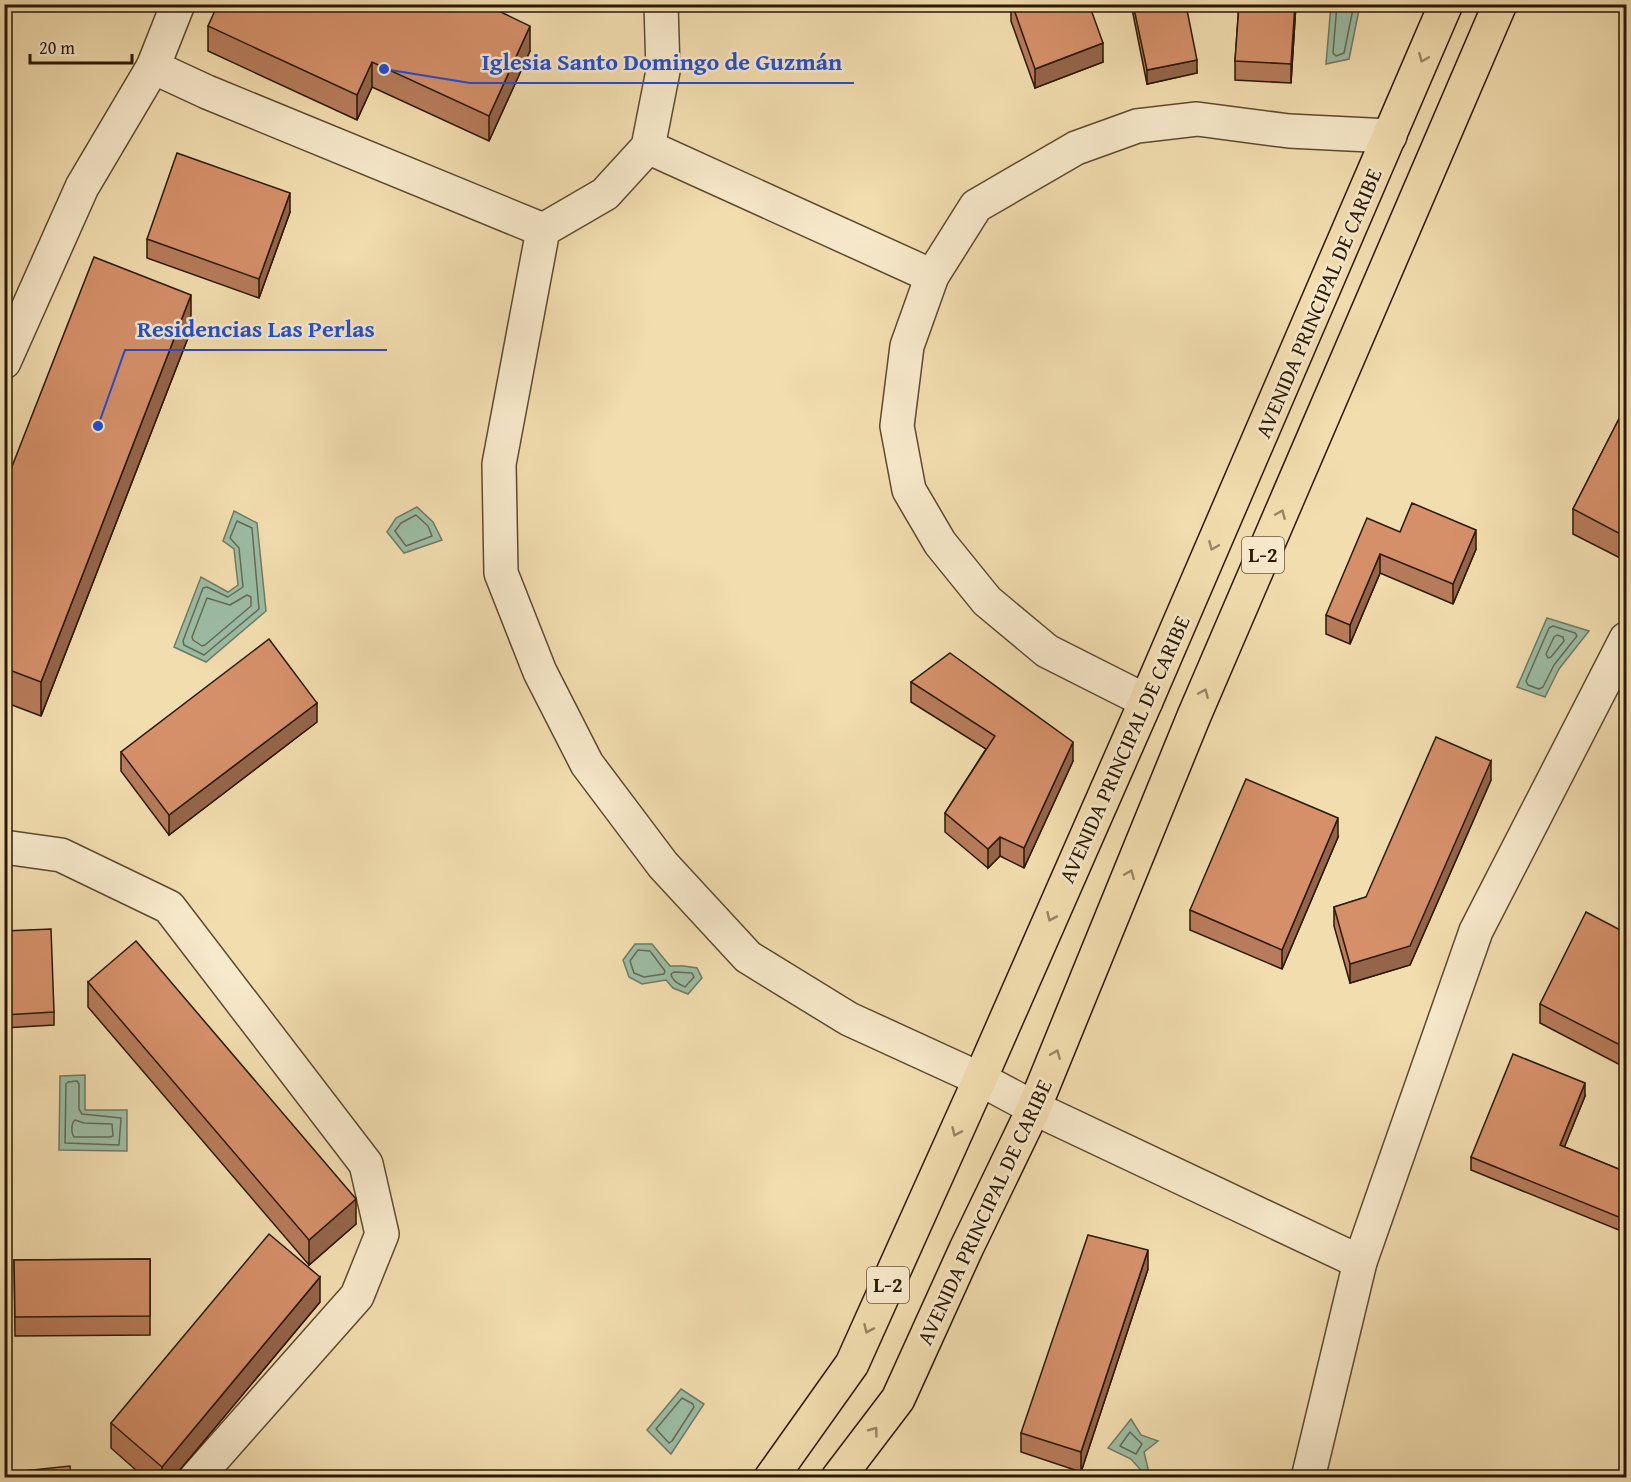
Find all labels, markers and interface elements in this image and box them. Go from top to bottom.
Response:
scale bar [30,27,132,65]
text: 20 m [39,34,75,61]
callout: Iglesia Santo Domingo de Guzmán [470,41,854,83]
text: Iglesia Santo Domingo de Guzmán [482,44,842,79]
one-way arrow [1418,52,1430,63]
street label: AVENIDA PRINCIPAL DE CARIBE [1247,163,1389,443]
callout: Residencias Las Perlas [125,308,387,350]
text: Residencias Las Perlas [137,311,375,346]
one-way arrow [1274,509,1286,520]
road number: L-2 [1242,537,1284,573]
one-way arrow [1208,539,1220,550]
street label: AVENIDA PRINCIPAL DE CARIBE [1050,610,1198,888]
one-way arrow [1197,689,1209,700]
one-way arrow [1123,869,1135,880]
one-way arrow [1046,911,1058,922]
one-way arrow [1049,1049,1061,1060]
street label: AVENIDA PRINCIPAL DE CARIBE [908,1074,1060,1350]
one-way arrow [952,1126,964,1137]
road number: L-2 [867,1267,909,1303]
one-way arrow [863,1323,875,1334]
one-way arrow [866,1427,877,1438]

